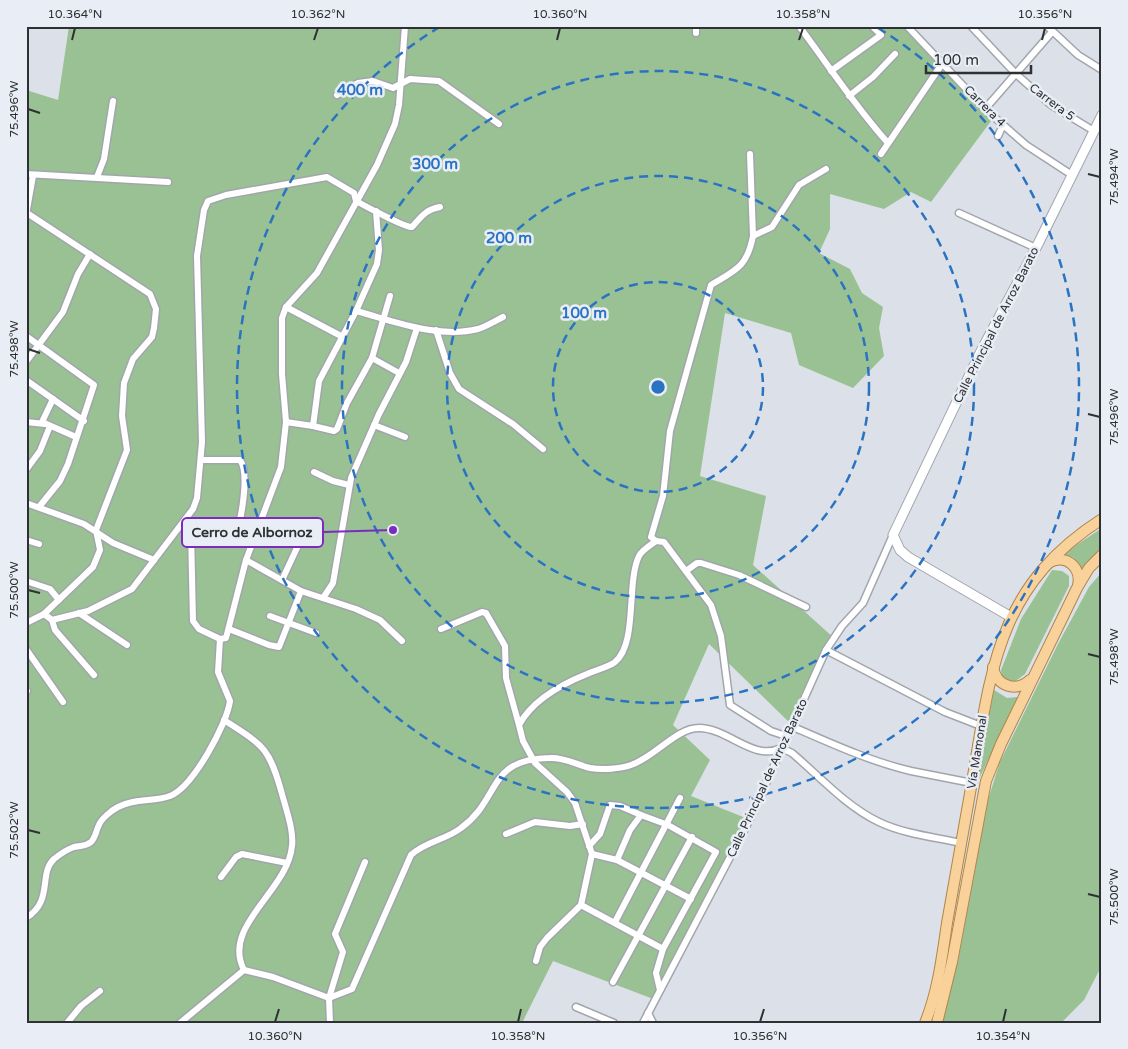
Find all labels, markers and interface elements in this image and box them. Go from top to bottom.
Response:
text: 10.364°N [48,7,102,21]
text: 10.362°N [291,7,345,21]
text: 10.360°N [533,7,587,21]
text: 10.358°N [776,7,830,21]
text: 10.356°N [1018,7,1072,21]
scale bar [926,42,1030,74]
text: 100 m [933,51,979,69]
street label: Carrera 5 [1027,80,1077,124]
text: 75.496°W [7,81,21,138]
text: 400 m [337,81,383,99]
street label: Carrera 4 [961,82,1009,130]
text: 75.494°W [1107,148,1121,206]
text: 300 m [412,155,458,173]
text: 200 m [486,229,532,247]
street label: Calle Principal de Arroz Barato [950,245,1042,405]
text: 100 m [561,304,607,322]
text: 75.498°W [7,320,21,378]
centre of rings [649,378,667,396]
text: 75.496°W [1107,389,1121,446]
callout: Cerro de Albornoz [182,518,323,547]
text: Cerro de Albornoz [191,524,313,541]
text: 75.500°W [7,561,21,619]
text: 75.498°W [1107,628,1121,686]
street label: Calle Principal de Arroz Barato [724,696,810,860]
street label: Vía Mamonal [964,714,990,790]
text: 75.502°W [7,801,21,859]
text: 75.500°W [1107,868,1121,926]
text: 10.360°N [248,1029,302,1043]
text: 10.358°N [491,1029,545,1043]
text: 10.356°N [733,1029,787,1043]
text: 10.354°N [976,1029,1030,1043]

